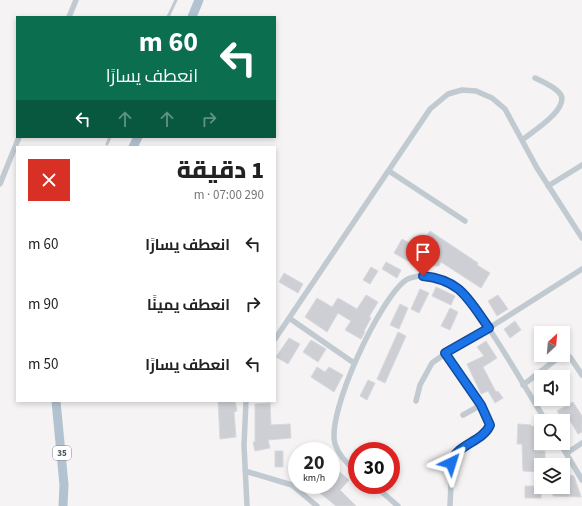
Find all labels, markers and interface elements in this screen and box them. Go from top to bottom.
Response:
text: 60 m [139,22,198,62]
icon: left [212,32,264,84]
text: انعطف يسارًا [106,64,198,89]
icon: left [72,108,94,130]
icon: ahead [114,108,136,130]
icon: ahead [156,108,178,130]
icon: right [198,108,220,130]
text: 1 دقيقة [177,153,264,188]
button: close [28,159,70,201]
text: 290 m · 07:00 [194,186,264,204]
icon: left [242,233,264,255]
text: 60 m [28,234,58,255]
text: انعطف يسارًا [145,235,230,256]
pin [406,235,440,276]
icon: arrive [412,241,434,263]
icon: right [242,293,264,315]
text: 90 m [28,294,58,315]
text: انعطف يمينًا [147,295,230,316]
north arrow [534,326,570,362]
map controls [534,326,570,494]
icon: left [242,353,264,375]
text: 50 m [28,354,58,375]
text: انعطف يسارًا [145,355,230,376]
button: sound [534,370,570,406]
button: search [534,414,570,450]
speed limit sign: 30 [348,442,400,494]
position arrow [430,442,472,484]
road number: 35 [53,446,71,460]
text: 20 [303,449,325,477]
button: layers [534,458,570,494]
text: km/h [303,471,325,485]

